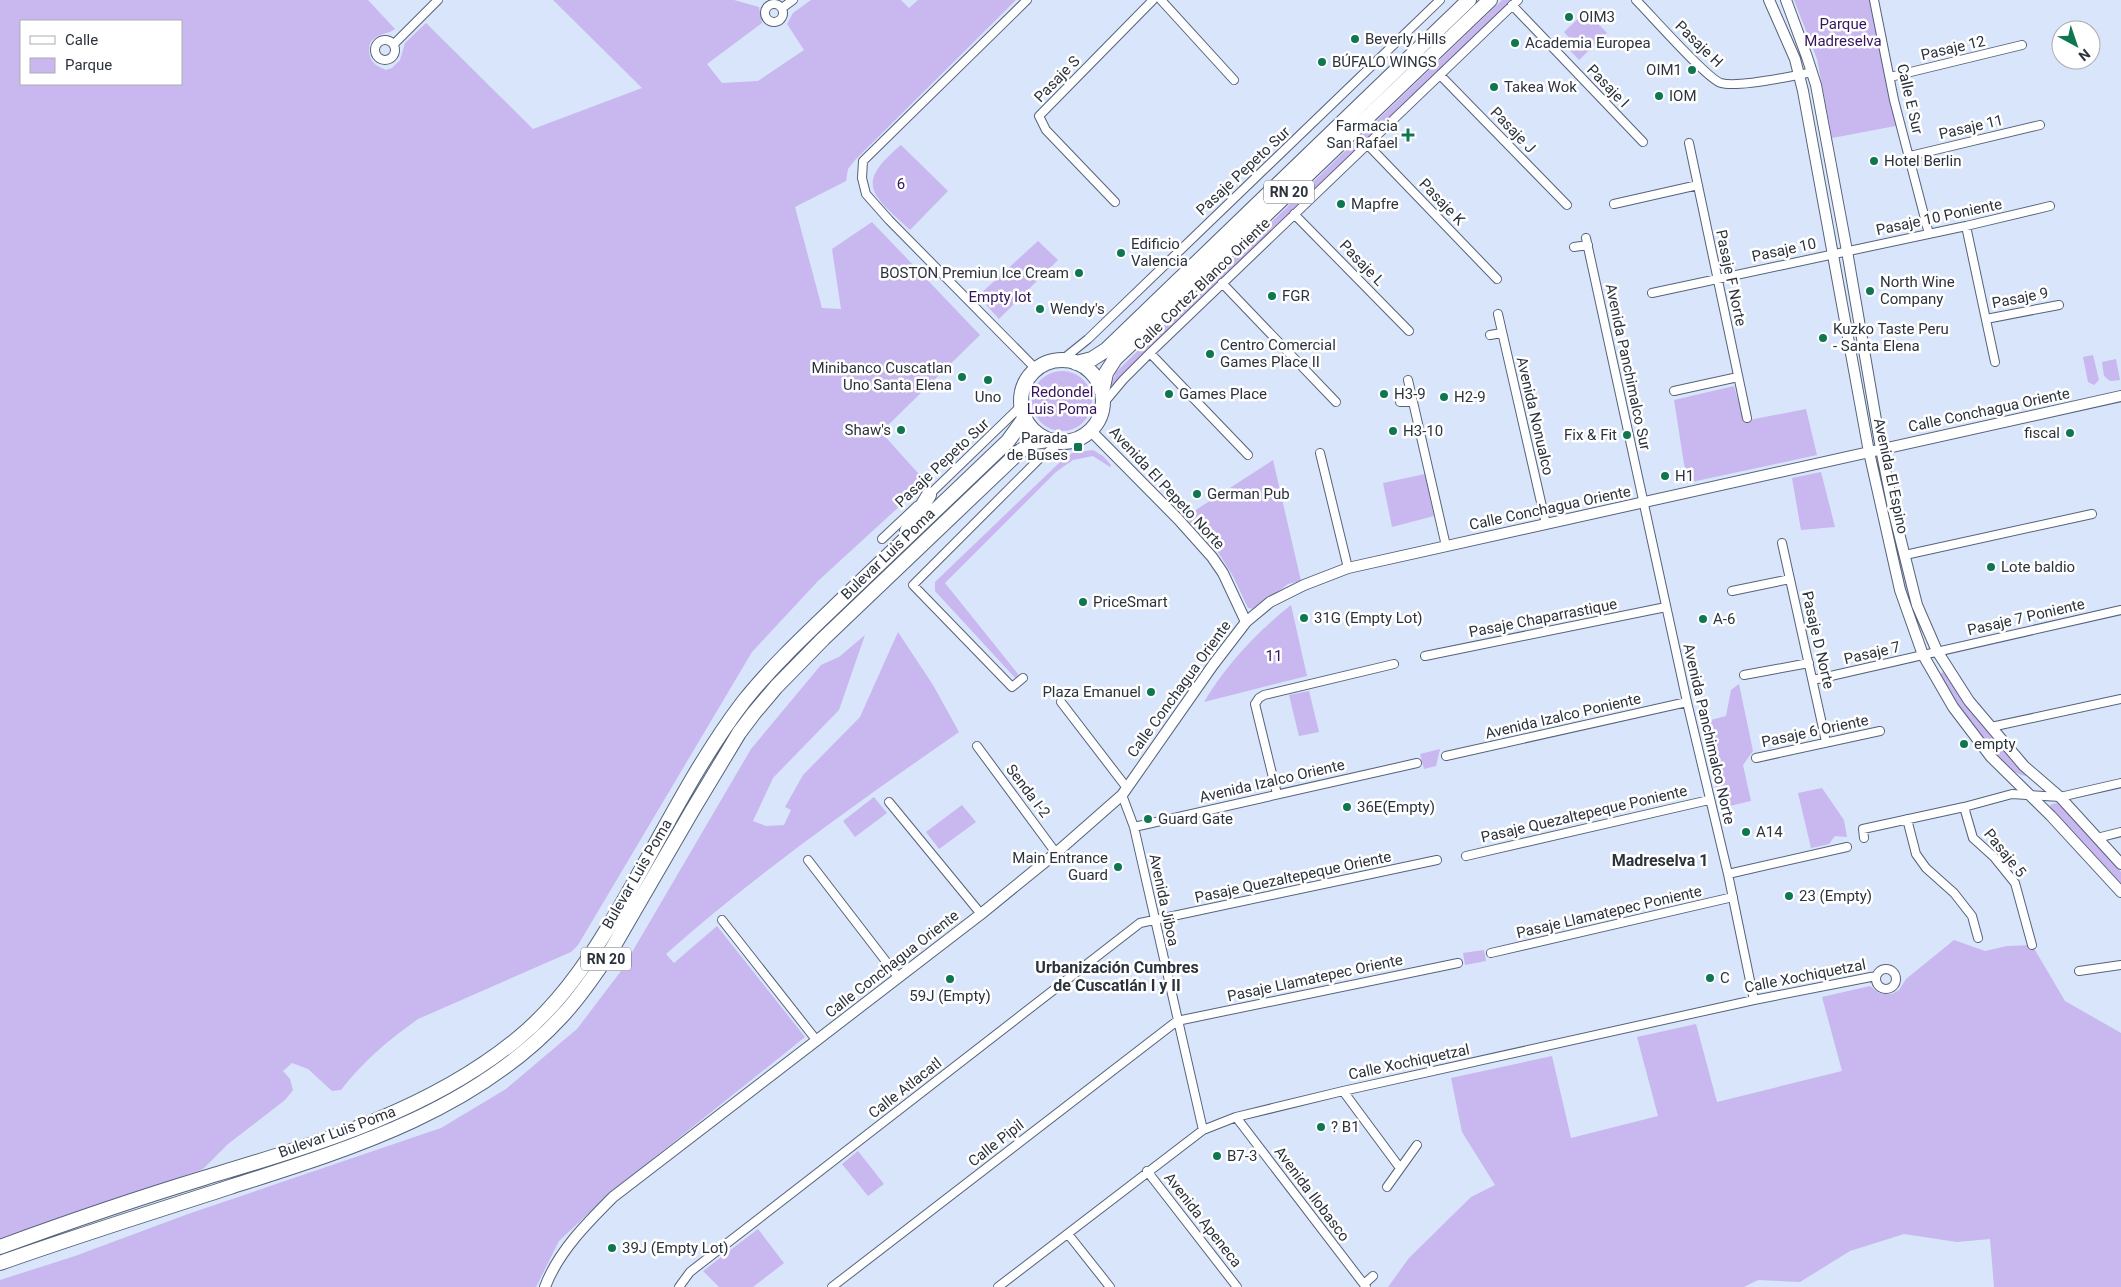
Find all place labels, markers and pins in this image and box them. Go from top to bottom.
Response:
place label: OIM3 [1579,8,1615,26]
marker: OIM3 [1563,11,1575,23]
place label: Beverly Hills [1365,30,1446,48]
marker: Beverly Hills [1349,33,1361,45]
place label: Academia Europea [1525,34,1651,52]
marker: Academia Europea [1509,37,1521,49]
place label: BÚFALO WINGS [1332,53,1437,71]
marker: BÚFALO WINGS [1316,56,1328,68]
place label: OIM1 [1646,61,1682,79]
marker: OIM1 [1686,64,1698,76]
place label: Takea Wok [1504,78,1577,96]
marker: Takea Wok [1488,81,1500,93]
place label: IOM [1669,87,1697,105]
marker: IOM [1653,90,1665,102]
place label: Farmacia San Rafael [1327,117,1398,152]
marker: Farmacia San Rafael [1402,129,1414,141]
place label: Hotel Berlin [1884,152,1961,170]
marker: Hotel Berlin [1868,155,1880,167]
place label: Mapfre [1351,195,1399,213]
marker: Mapfre [1335,198,1347,210]
place label: Edificio Valencia [1131,235,1188,270]
marker: Edificio Valencia [1115,247,1127,259]
place label: BOSTON Premiun Ice Cream [880,264,1069,282]
marker: BOSTON Premiun Ice Cream [1073,267,1085,279]
place label: North Wine Company [1880,273,1955,308]
marker: North Wine Company [1864,285,1876,297]
place label: FGR [1282,287,1310,305]
marker: FGR [1266,290,1278,302]
place label: Wendy's [1050,300,1105,318]
marker: Wendy's [1034,303,1046,315]
place label: Kuzko Taste Peru - Santa Elena [1833,320,1949,355]
marker: Kuzko Taste Peru - Santa Elena [1817,332,1829,344]
place label: Centro Comercial Games Place II [1220,336,1336,371]
marker: Centro Comercial Games Place II [1204,348,1216,360]
place label: Minibanco Cuscatlan Uno Santa Elena [812,359,952,394]
marker: Minibanco Cuscatlan Uno Santa Elena [956,371,968,383]
marker: Uno [982,374,994,386]
place label: Games Place [1179,385,1267,403]
place label: H3-9 [1394,385,1426,403]
place label: Uno [975,388,1001,406]
marker: Games Place [1163,388,1175,400]
marker: H3-9 [1378,388,1390,400]
place label: H2-9 [1454,388,1486,406]
marker: H2-9 [1438,391,1450,403]
place label: Shaw's [845,421,891,439]
place label: H3-10 [1403,422,1443,440]
marker: Shaw's [895,424,907,436]
place label: fiscal [2024,424,2060,442]
marker: H3-10 [1387,425,1399,437]
place label: Fix & Fit [1564,426,1617,444]
marker: fiscal [2064,427,2076,439]
place label: Parada de Buses [1007,429,1068,464]
marker: Fix & Fit [1621,429,1633,441]
marker: Parada de Buses [1072,441,1084,453]
place label: H1 [1675,467,1694,485]
marker: H1 [1659,470,1671,482]
place label: German Pub [1207,485,1290,503]
marker: German Pub [1191,488,1203,500]
place label: Lote baldio [2001,558,2075,576]
marker: Lote baldio [1985,561,1997,573]
place label: PriceSmart [1093,593,1168,611]
marker: PriceSmart [1077,596,1089,608]
place label: 31G (Empty Lot) [1314,609,1423,627]
place label: A-6 [1713,610,1735,628]
marker: 31G (Empty Lot) [1298,612,1310,624]
marker: A-6 [1697,613,1709,625]
place label: Plaza Emanuel [1042,683,1141,701]
marker: Plaza Emanuel [1145,686,1157,698]
place label: empty [1974,735,2016,753]
marker: empty [1958,738,1970,750]
place label: 36E(Empty) [1357,798,1435,816]
marker: 36E(Empty) [1341,801,1353,813]
place label: Guard Gate [1158,810,1233,828]
marker: Guard Gate [1142,813,1154,825]
place label: A14 [1756,823,1783,841]
marker: A14 [1740,826,1752,838]
place label: Main Entrance Guard [1012,849,1108,884]
marker: Main Entrance Guard [1112,861,1124,873]
place label: 23 (Empty) [1799,887,1872,905]
marker: 23 (Empty) [1783,890,1795,902]
place label: C [1720,969,1730,987]
marker: C [1704,972,1716,984]
marker: 59J (Empty) [944,973,956,985]
place label: 59J (Empty) [909,987,991,1005]
place label: ? B1 [1331,1118,1360,1136]
marker: ? B1 [1315,1121,1327,1133]
place label: B7-3 [1227,1147,1257,1165]
marker: B7-3 [1211,1150,1223,1162]
place label: 39J (Empty Lot) [622,1239,729,1257]
marker: 39J (Empty Lot) [606,1242,618,1254]

